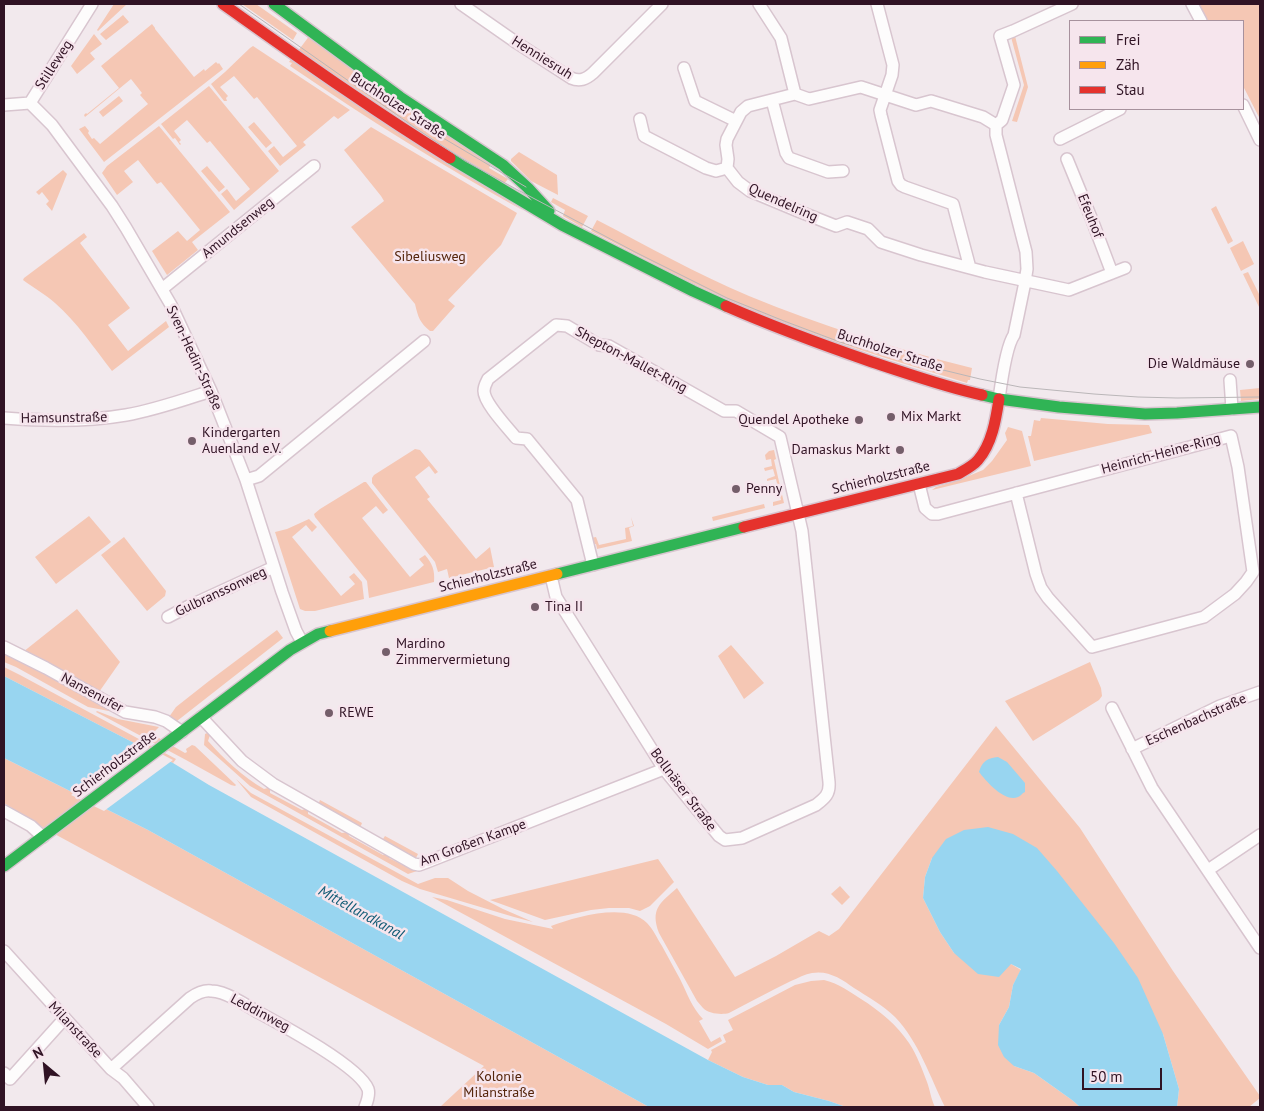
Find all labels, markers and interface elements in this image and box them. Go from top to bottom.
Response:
legend [1069,20,1244,110]
text: Frei [1116,30,1141,49]
street label: Henniesruh [508,33,576,83]
street label: Stilleweg [32,37,76,93]
text: Zäh [1116,55,1140,74]
street label: Buchholzer Straße [347,69,449,143]
text: Stau [1116,80,1145,99]
street label: Quendelring [746,180,820,226]
street label: Efeuhof [1074,192,1106,240]
street label: Amundsenweg [199,194,277,262]
park label: Sibeliusweg [394,249,466,265]
street label: Sven-Hedin-Straße [162,303,226,413]
street label: Shepton-Mallet-Ring [572,323,690,397]
street label: Buchholzer Straße [835,326,945,376]
place label: Die Waldmäuse [1148,356,1240,372]
marker: Die Waldmäuse [1244,358,1256,370]
street label: Hamsunstraße [21,409,107,427]
place label: Mix Markt [901,409,961,425]
marker: Mix Markt [885,411,897,423]
place label: Quendel Apotheke [738,412,849,428]
marker: Quendel Apotheke [853,414,865,426]
place label: Kindergarten Auenland e.V. [202,425,281,458]
street label: Heinrich-Heine-Ring [1100,430,1222,478]
marker: Kindergarten Auenland e.V. [186,435,198,447]
place label: Damaskus Markt [792,442,890,458]
marker: Damaskus Markt [894,444,906,456]
street label: Schierholzstraße [830,458,932,498]
place label: Penny [746,481,782,497]
marker: Penny [730,483,742,495]
street label: Schierholzstraße [437,556,539,596]
street label: Gulbranssonweg [173,564,269,620]
place label: Tina II [545,599,583,615]
marker: Tina II [529,601,541,613]
place label: Mardino Zimmervermietung [396,636,510,669]
marker: Mardino Zimmervermietung [380,646,392,658]
street label: Nansenufer [58,670,126,716]
street label: Eschenbachstraße [1143,690,1249,750]
place label: REWE [339,705,374,721]
marker: REWE [323,707,335,719]
street label: Schierholzstraße [70,727,160,801]
street label: Bollnäser Straße [646,745,720,835]
street label: Am Großen Kampe [417,816,529,870]
water label: Mittellandkanal [315,882,407,944]
street label: Leddinweg [228,990,292,1036]
street label: Milanstraße [45,998,105,1062]
north arrow [20,1041,70,1091]
text: N [30,1043,46,1063]
scale bar [1084,1058,1164,1090]
text: 50 m [1090,1067,1123,1086]
park label: Kolonie Milanstraße [463,1069,535,1102]

